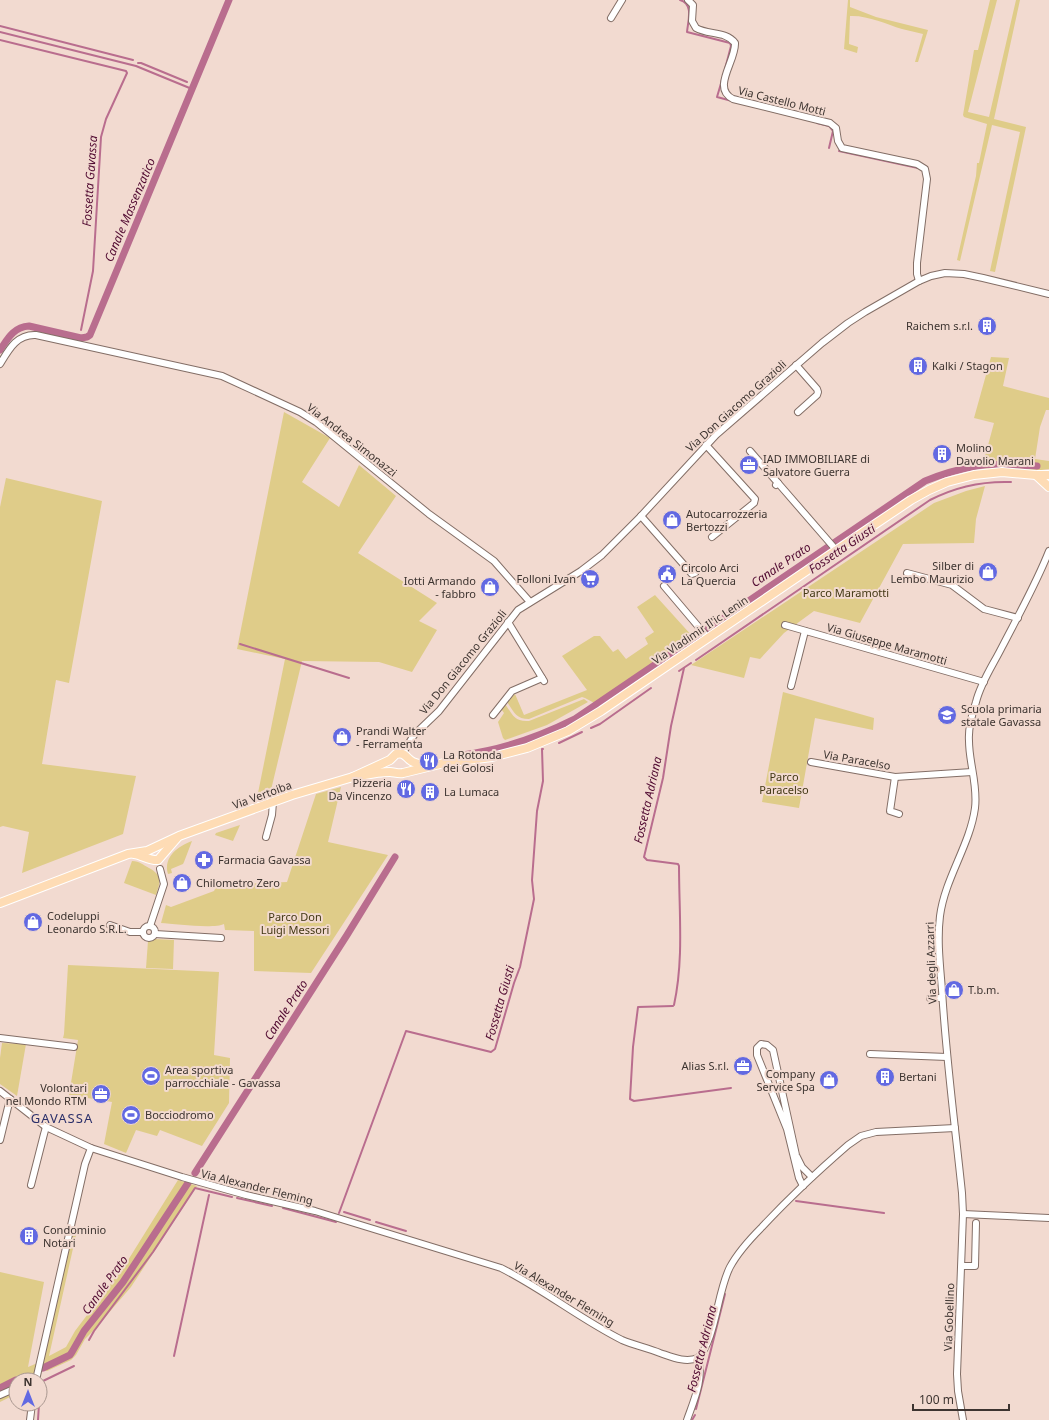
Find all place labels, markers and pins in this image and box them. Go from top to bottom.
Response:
building icon: Raichem s.r.l. [976,315,998,337]
place label: Raichem s.r.l. [906,318,973,333]
building icon: Kalki / Stagon [907,355,929,377]
place label: Kalki / Stagon [932,358,1003,373]
place label: Molino Davolio Marani [956,440,1034,468]
building icon: Molino Davolio Marani [931,443,953,465]
place label: IAD IMMOBILIARE di Salvatore Guerra [763,451,870,479]
office icon: IAD IMMOBILIARE di Salvatore Guerra [738,454,760,476]
place label: Autocarrozzeria Bertozzi [686,506,767,534]
shop icon: Autocarrozzeria Bertozzi [661,509,683,531]
place label: Silber di Lembo Maurizio [890,558,974,586]
place label: Circolo Arci La Quercia [681,560,739,588]
shop icon: Silber di Lembo Maurizio [977,561,999,583]
public building icon: Circolo Arci La Quercia [656,563,678,585]
supermarket icon: Folloni Ivan [579,568,601,590]
place label: Folloni Ivan [517,571,576,586]
place label: Iotti Armando - fabbro [404,573,476,601]
shop icon: Iotti Armando - fabbro [479,576,501,598]
place label: Scuola primaria statale Gavassa [961,701,1042,729]
school or university icon: Scuola primaria statale Gavassa [936,704,958,726]
place label: Prandi Walter - Ferramenta [356,723,427,751]
shop icon: Prandi Walter - Ferramenta [331,726,353,748]
place label: La Rotonda dei Golosi [443,747,502,775]
restaurant icon: La Rotonda dei Golosi [418,750,440,772]
place label: Pizzeria Da Vincenzo [329,775,392,803]
restaurant icon: Pizzeria Da Vincenzo [395,778,417,800]
building icon: La Lumaca [419,781,441,803]
place label: La Lumaca [444,784,499,799]
pharmacy icon: Farmacia Gavassa [193,849,215,871]
place label: Farmacia Gavassa [218,852,311,867]
shop icon: Chilometro Zero [171,872,193,894]
place label: Chilometro Zero [196,875,280,890]
place label: Codeluppi Leonardo S.R.L. [47,908,127,936]
shop icon: Codeluppi Leonardo S.R.L. [22,911,44,933]
shop icon: T.b.m. [943,979,965,1001]
place label: T.b.m. [968,982,999,997]
office icon: Alias S.r.l. [732,1055,754,1077]
place label: Alias S.r.l. [681,1058,729,1073]
place label: Area sportiva parrocchiale - Gavassa [165,1062,281,1090]
sports icon: Area sportiva parrocchiale - Gavassa [140,1065,162,1087]
place label: Company Service Spa [756,1066,815,1094]
building icon: Bertani [874,1066,896,1088]
shop icon: Company Service Spa [818,1069,840,1091]
place label: Bertani [899,1069,937,1084]
place label: Volontari nel Mondo RTM [6,1080,87,1108]
office icon: Volontari nel Mondo RTM [90,1083,112,1105]
sports icon: Bocciodromo [120,1104,142,1126]
place label: Bocciodromo [145,1107,214,1122]
place label: Condominio Notari [43,1222,107,1250]
building icon: Condominio Notari [18,1225,40,1247]

